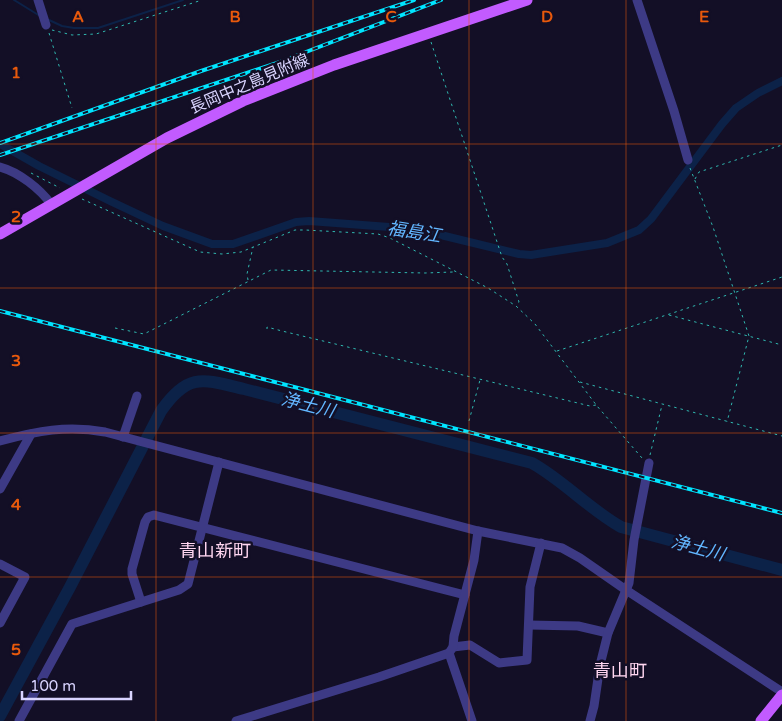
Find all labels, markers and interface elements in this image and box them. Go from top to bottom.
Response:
text: A [72,7,84,27]
text: B [229,7,241,27]
text: C [385,7,397,27]
text: D [541,7,553,27]
text: E [699,7,709,27]
street label: 長岡中之島見附線 [187,50,312,118]
text: 1 [11,63,21,83]
text: 2 [11,207,21,227]
water label: 福島江 [386,217,444,247]
text: 3 [11,351,21,371]
water label: 浄土川 [279,388,339,423]
text: 4 [11,495,21,515]
water label: 浄土川 [669,530,729,566]
district label: 青山新町 [179,540,251,562]
text: 5 [11,640,21,660]
district label: 青山町 [593,660,647,682]
scale bar [22,668,131,700]
text: 100 m [30,677,76,695]

